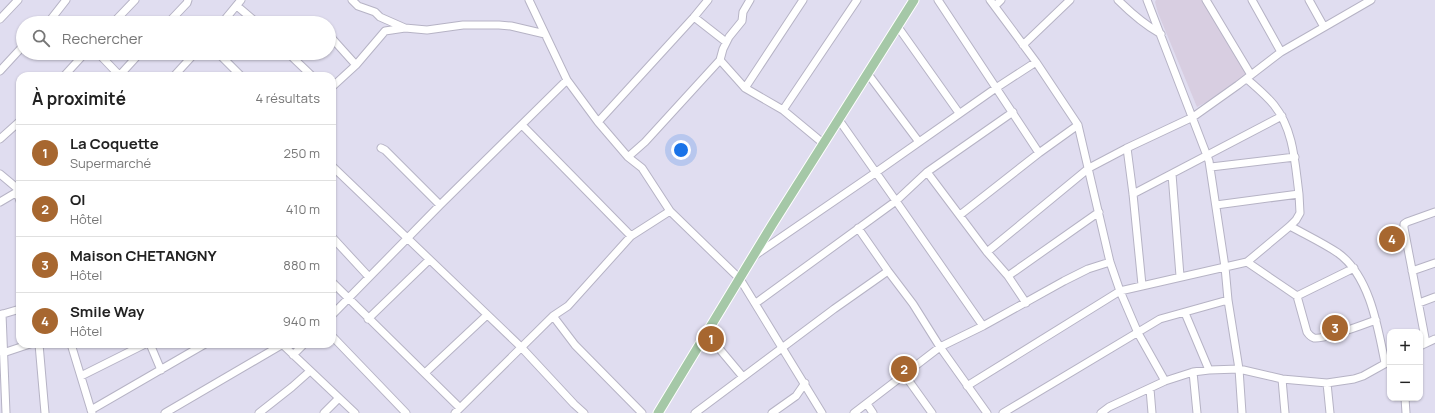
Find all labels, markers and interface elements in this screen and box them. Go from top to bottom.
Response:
search box [16,16,336,60]
icon: search [30,27,52,49]
text: Rechercher [62,28,143,49]
text: À proximité [32,87,126,110]
text: 4 résultats [255,89,320,107]
text: La Coquette [70,133,159,154]
your location [671,140,691,160]
text: 1 [42,144,48,162]
text: 250 m [284,144,320,162]
text: Supermarché [70,154,151,172]
text: Ol [70,189,85,210]
text: 2 [41,200,49,218]
text: 410 m [286,200,320,218]
text: Hôtel [70,210,102,228]
pin: 4 [1379,224,1405,254]
text: Maison CHETANGNY [70,245,217,266]
text: 3 [41,256,49,274]
text: 880 m [283,256,320,274]
text: Hôtel [70,266,102,284]
text: Smile Way [70,301,144,322]
text: 4 [41,312,49,330]
text: 940 m [283,312,320,330]
pin: 3 [1322,313,1348,343]
text: Hôtel [70,322,102,340]
pin: 1 [698,324,724,354]
map controls [1387,329,1423,401]
button: + [1387,329,1423,365]
pin: 2 [891,354,917,384]
button: − [1387,365,1423,401]

